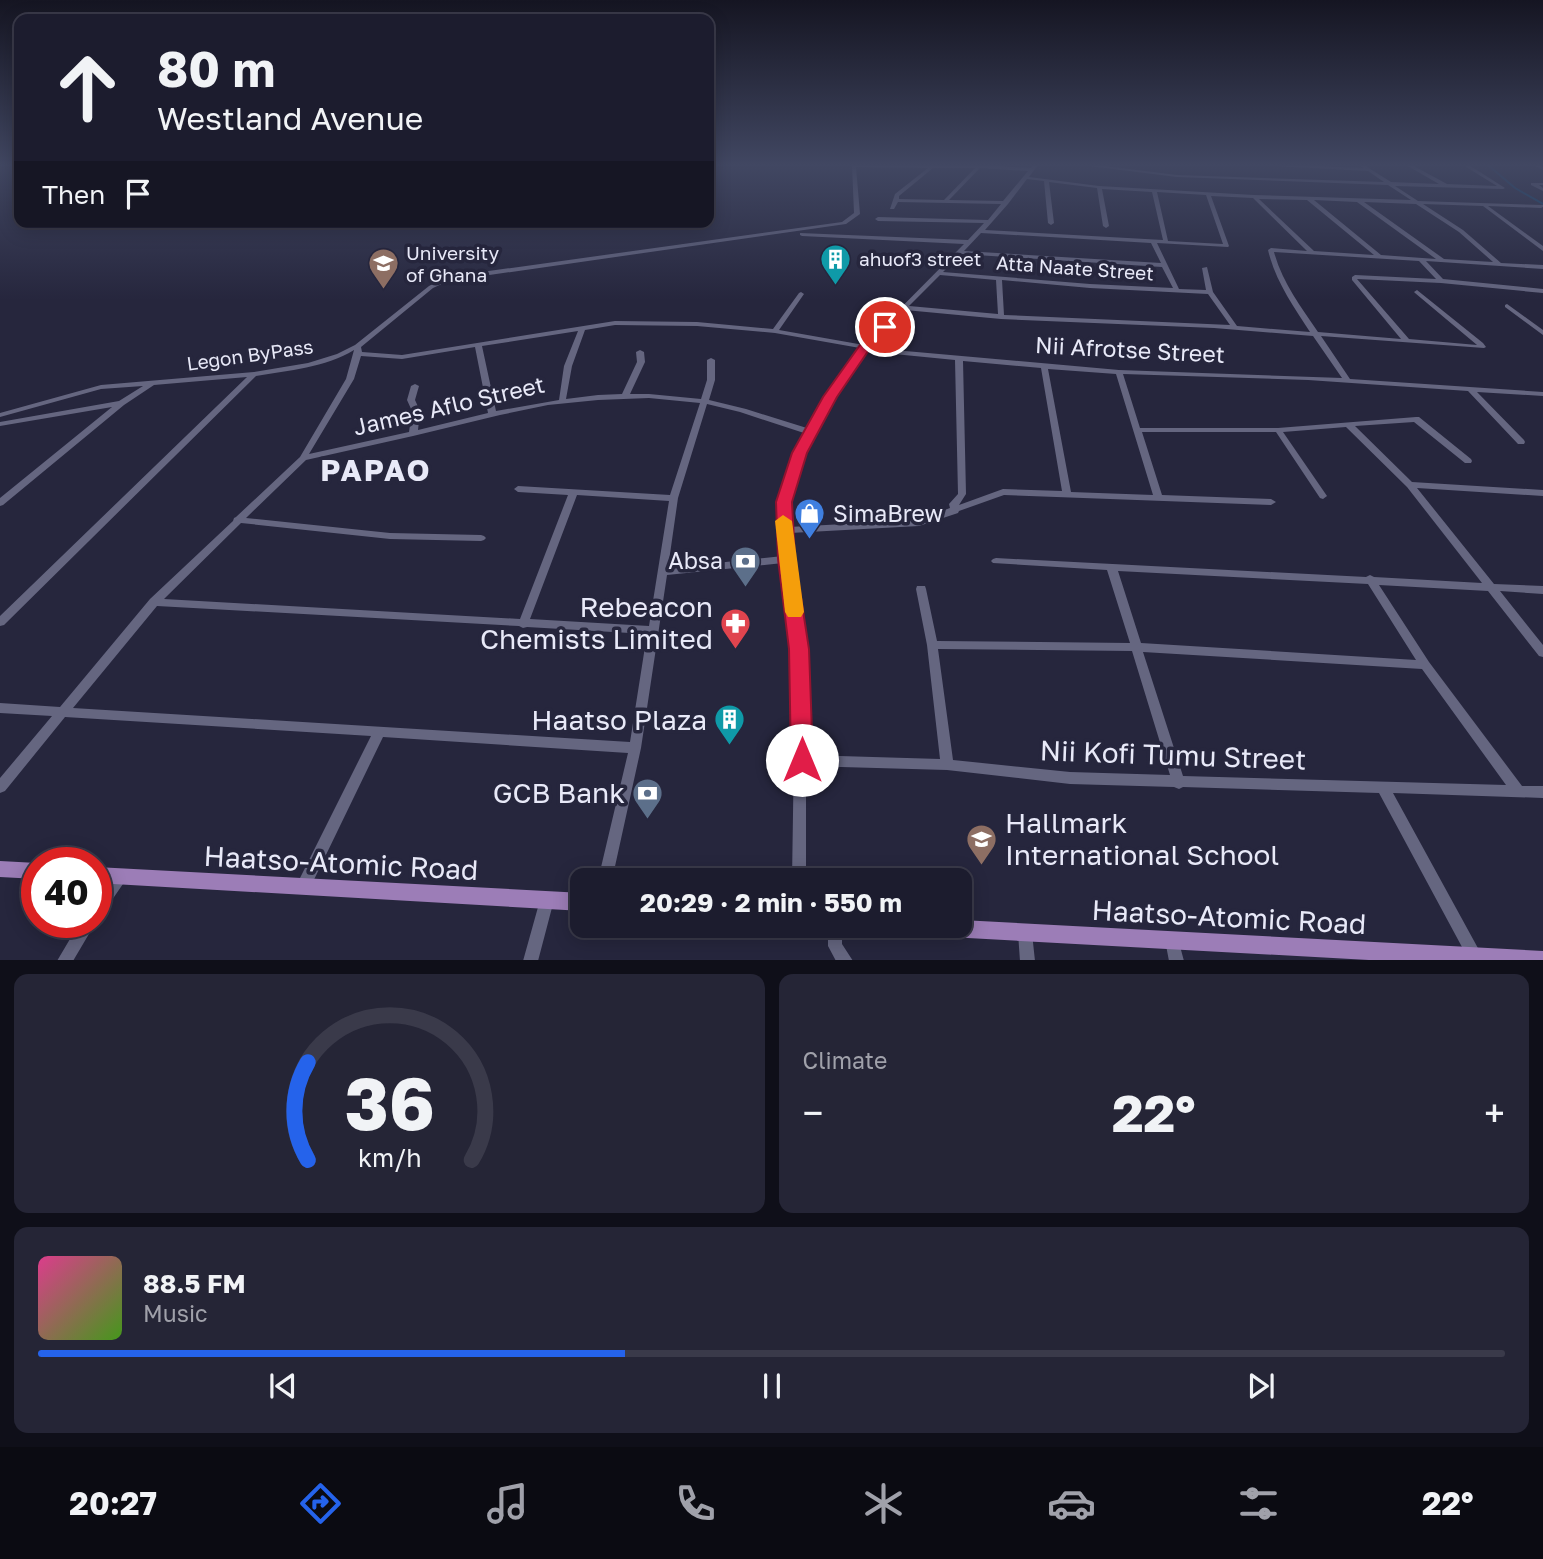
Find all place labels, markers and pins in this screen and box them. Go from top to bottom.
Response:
place label: University of Ghana [406,241,499,286]
building icon: ahuof3 street [819,242,853,286]
school or university icon: University of Ghana [366,247,400,291]
place label: ahuof3 street [859,247,981,270]
pin [855,297,915,357]
shop icon: SimaBrew [793,497,827,541]
place label: SimaBrew [833,499,943,527]
bank icon: Absa [729,544,763,588]
place label: Absa [668,546,723,574]
place label: Rebeacon Chemists Limited [480,590,713,655]
pharmacy icon: Rebeacon Chemists Limited [719,606,753,650]
place label: Haatso Plaza [531,703,707,736]
building icon: Haatso Plaza [713,703,747,747]
place label: GCB Bank [493,776,625,809]
bank icon: GCB Bank [631,776,665,820]
place label: Hallmark International School [1005,806,1279,871]
school or university icon: Hallmark International School [965,822,999,866]

